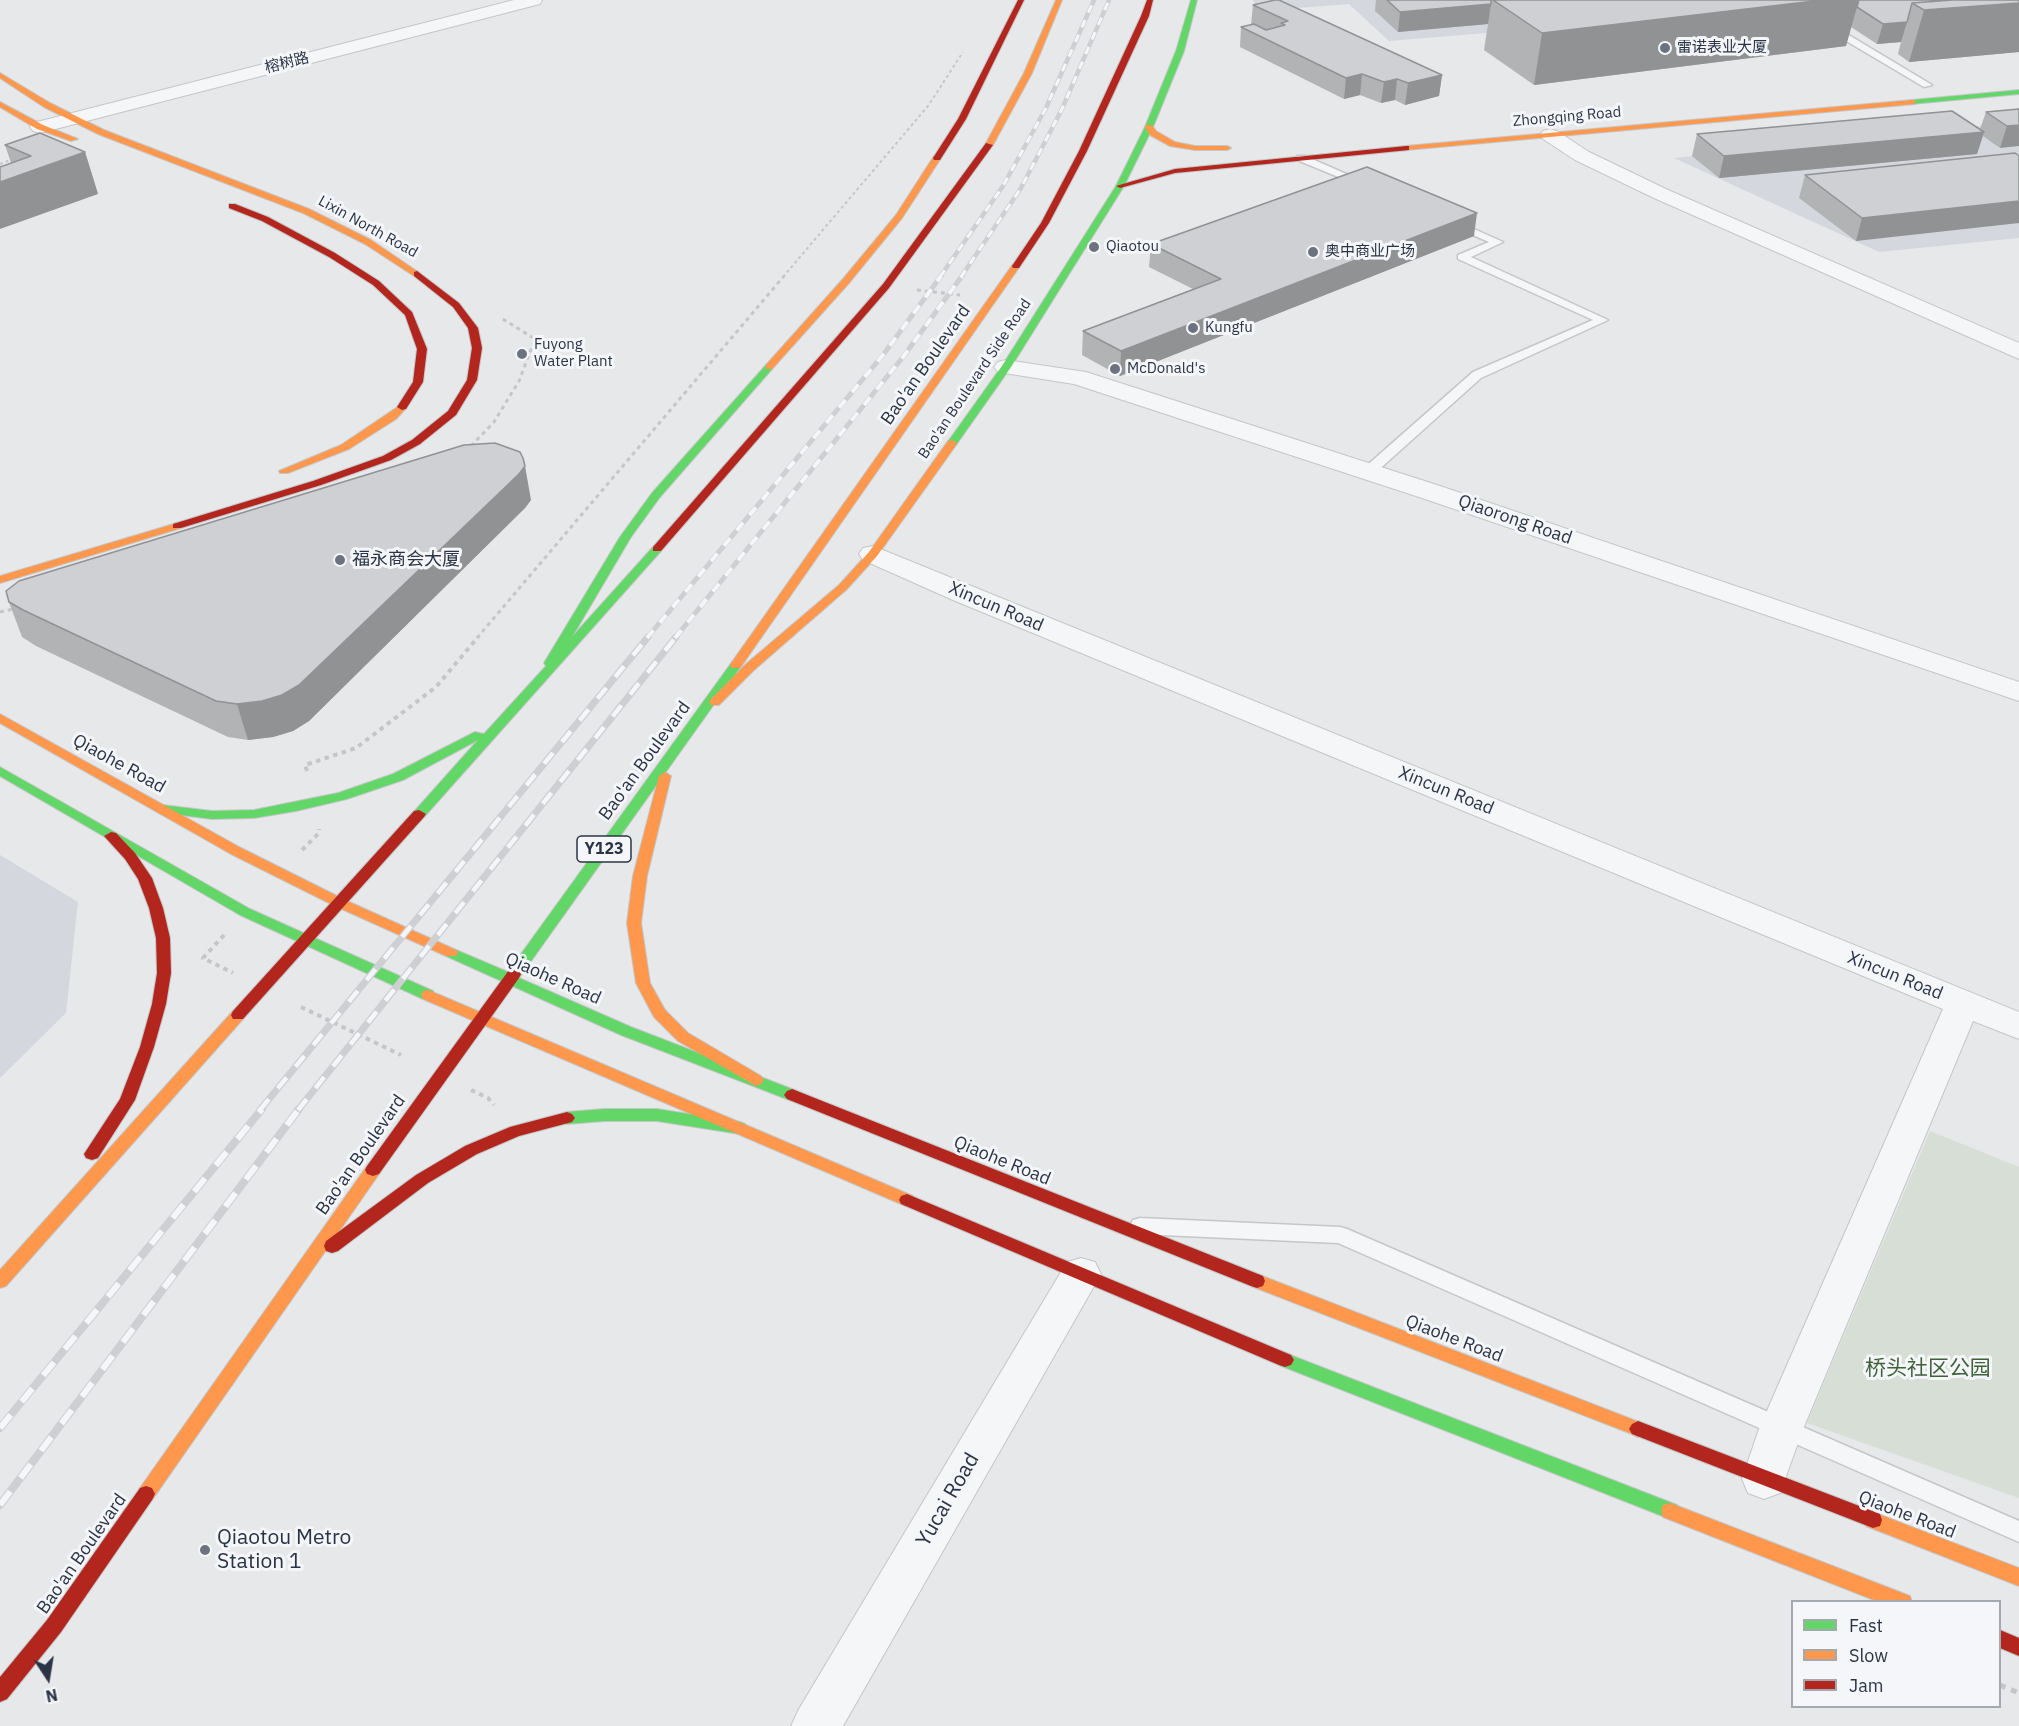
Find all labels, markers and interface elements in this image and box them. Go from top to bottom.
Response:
place label: 雷诺表业大厦 [1677,39,1767,57]
marker: 雷诺表业大厦 [1658,41,1672,55]
street label: 榕树路 [263,49,311,77]
street label: Zhongqing Road [1512,103,1622,131]
street label: Lixin North Road [315,192,421,262]
place label: Qiaotou [1106,238,1159,256]
marker: Qiaotou [1087,240,1101,254]
place label: 奥中商业广场 [1325,243,1415,261]
marker: 奥中商业广场 [1306,245,1320,259]
street label: Bao'an Boulevard Side Road [915,296,1035,462]
street label: Bao'an Boulevard [877,301,975,429]
place label: Kungfu [1205,319,1253,337]
marker: Kungfu [1186,321,1200,335]
place label: Fuyong Water Plant [534,336,613,371]
marker: Fuyong Water Plant [515,347,529,361]
place label: McDonald's [1127,360,1205,378]
marker: McDonald's [1108,362,1122,376]
street label: Qiaorong Road [1455,490,1575,550]
place label: 福永商会大厦 [352,549,460,571]
marker: 福永商会大厦 [333,553,347,567]
street label: Xincun Road [945,577,1047,637]
street label: Bao'an Boulevard [595,697,695,825]
street label: Qiaohe Road [69,730,169,798]
street label: Xincun Road [1395,762,1497,820]
road number: Y123 [577,836,631,862]
street label: Xincun Road [1844,947,1946,1005]
street label: Qiaohe Road [502,948,604,1010]
street label: Bao'an Boulevard [312,1091,410,1219]
street label: Qiaohe Road [950,1132,1054,1190]
street label: Qiaohe Road [1402,1311,1506,1367]
park label: 桥头社区公园 [1865,1356,1991,1382]
street label: Yucai Road [911,1449,985,1551]
street label: Qiaohe Road [1855,1487,1959,1543]
street label: Bao'an Boulevard [33,1490,131,1618]
place label: Qiaotou Metro Station 1 [217,1525,351,1575]
marker: Qiaotou Metro Station 1 [198,1543,212,1557]
legend [1791,1600,2001,1708]
text: Fast [1849,1614,1883,1637]
text: Slow [1849,1644,1888,1667]
north arrow [18,1648,78,1708]
text: Jam [1849,1674,1884,1697]
text: N [44,1685,59,1707]

